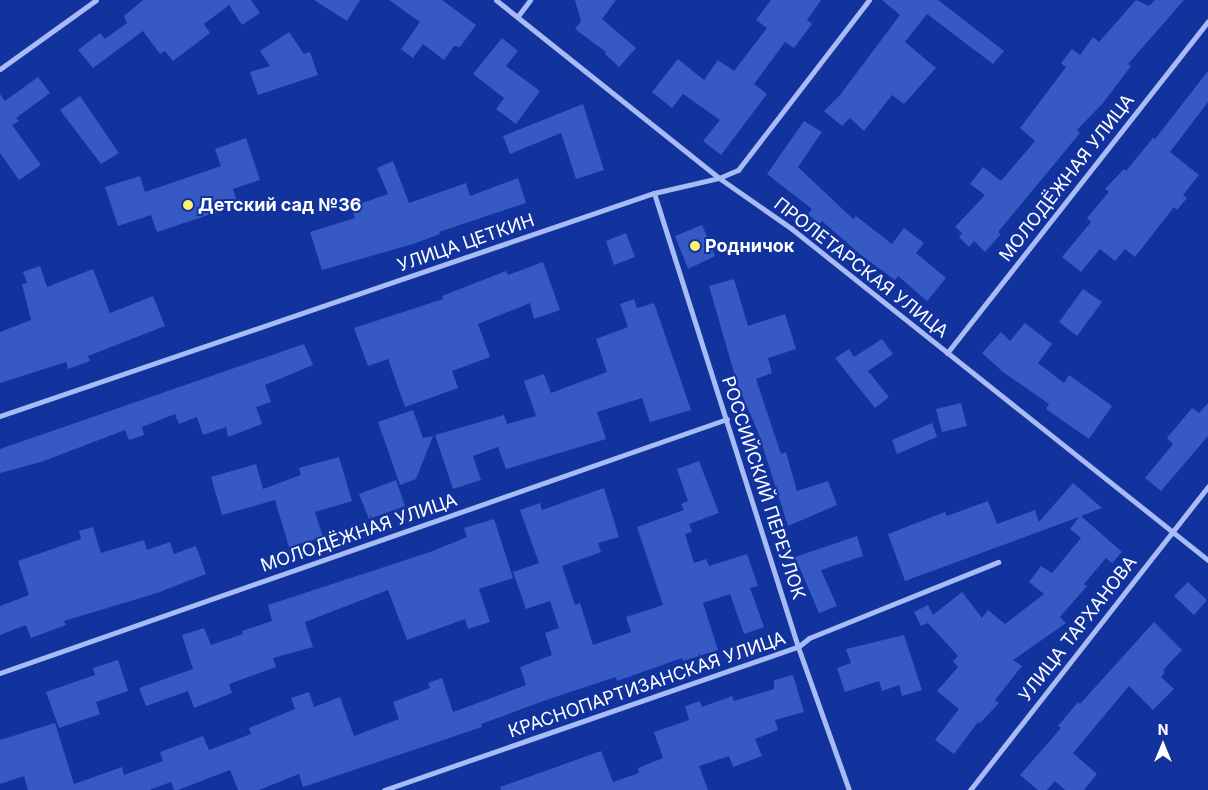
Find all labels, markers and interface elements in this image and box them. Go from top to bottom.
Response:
street label: МОЛОДЁЖНАЯ УЛИЦА [995,90,1139,266]
street label: ПРОЛЕТАРСКАЯ УЛИЦА [770,193,952,343]
place label: Детский сад №36 [198,194,362,216]
marker: Детский сад №36 [182,199,194,211]
street label: УЛИЦА ЦЕТКИН [395,209,537,277]
place label: Родничок [705,235,794,257]
marker: Родничок [689,240,701,252]
street label: РОССИЙСКИЙ ПЕРЕУЛОК [717,374,809,602]
street label: МОЛОДЁЖНАЯ УЛИЦА [258,489,460,577]
street label: УЛИЦА ТАРХАНОВА [1014,552,1142,706]
street label: КРАСНОПАРТИЗАНСКАЯ УЛИЦА [506,627,788,743]
north arrow [1138,720,1188,770]
text: N [1158,721,1168,738]

